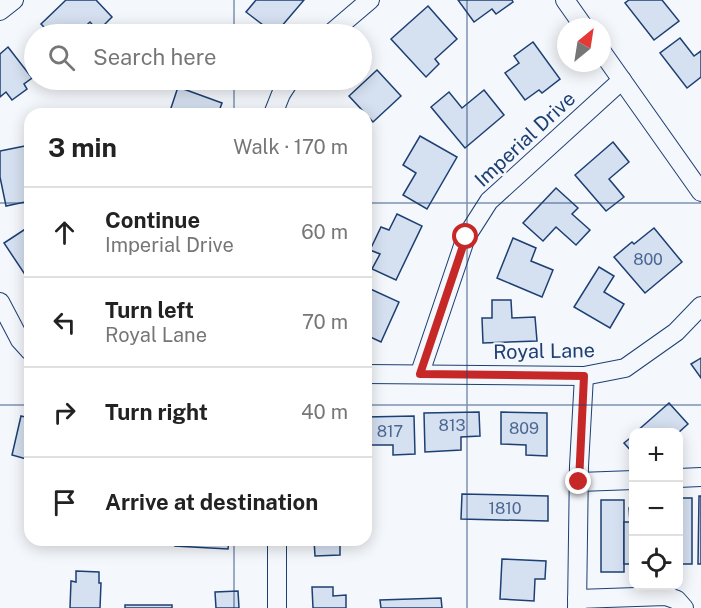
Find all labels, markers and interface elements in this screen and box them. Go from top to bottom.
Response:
north arrow [557,18,611,72]
search box [24,24,372,90]
icon: search [45,41,78,74]
text: Search here [93,44,217,70]
street label: Imperial Drive [470,86,580,192]
text: 3 min [48,132,117,163]
text: Walk · 170 m [233,135,348,159]
text: Continue [105,207,200,233]
icon: ahead [48,216,81,249]
text: 60 m [301,220,348,244]
route start [452,223,478,249]
text: Imperial Drive [105,233,234,257]
house number: 800 [633,250,663,269]
text: Turn left [105,297,194,323]
icon: left [48,306,81,339]
text: 70 m [302,310,348,334]
text: Royal Lane [105,323,207,347]
street label: Royal Lane [493,338,595,364]
icon: right [48,396,81,429]
text: Turn right [105,399,208,425]
text: 40 m [301,400,348,424]
house number: 813 [439,416,465,435]
house number: 809 [509,419,539,438]
house number: 817 [377,422,403,441]
map controls [629,428,683,590]
button: + [629,428,683,482]
route end [565,468,591,494]
button: − [629,482,683,536]
icon: arrive [48,486,81,519]
text: Arrive at destination [105,489,318,515]
house number: 1810 [488,499,522,518]
button: locate [629,536,683,590]

